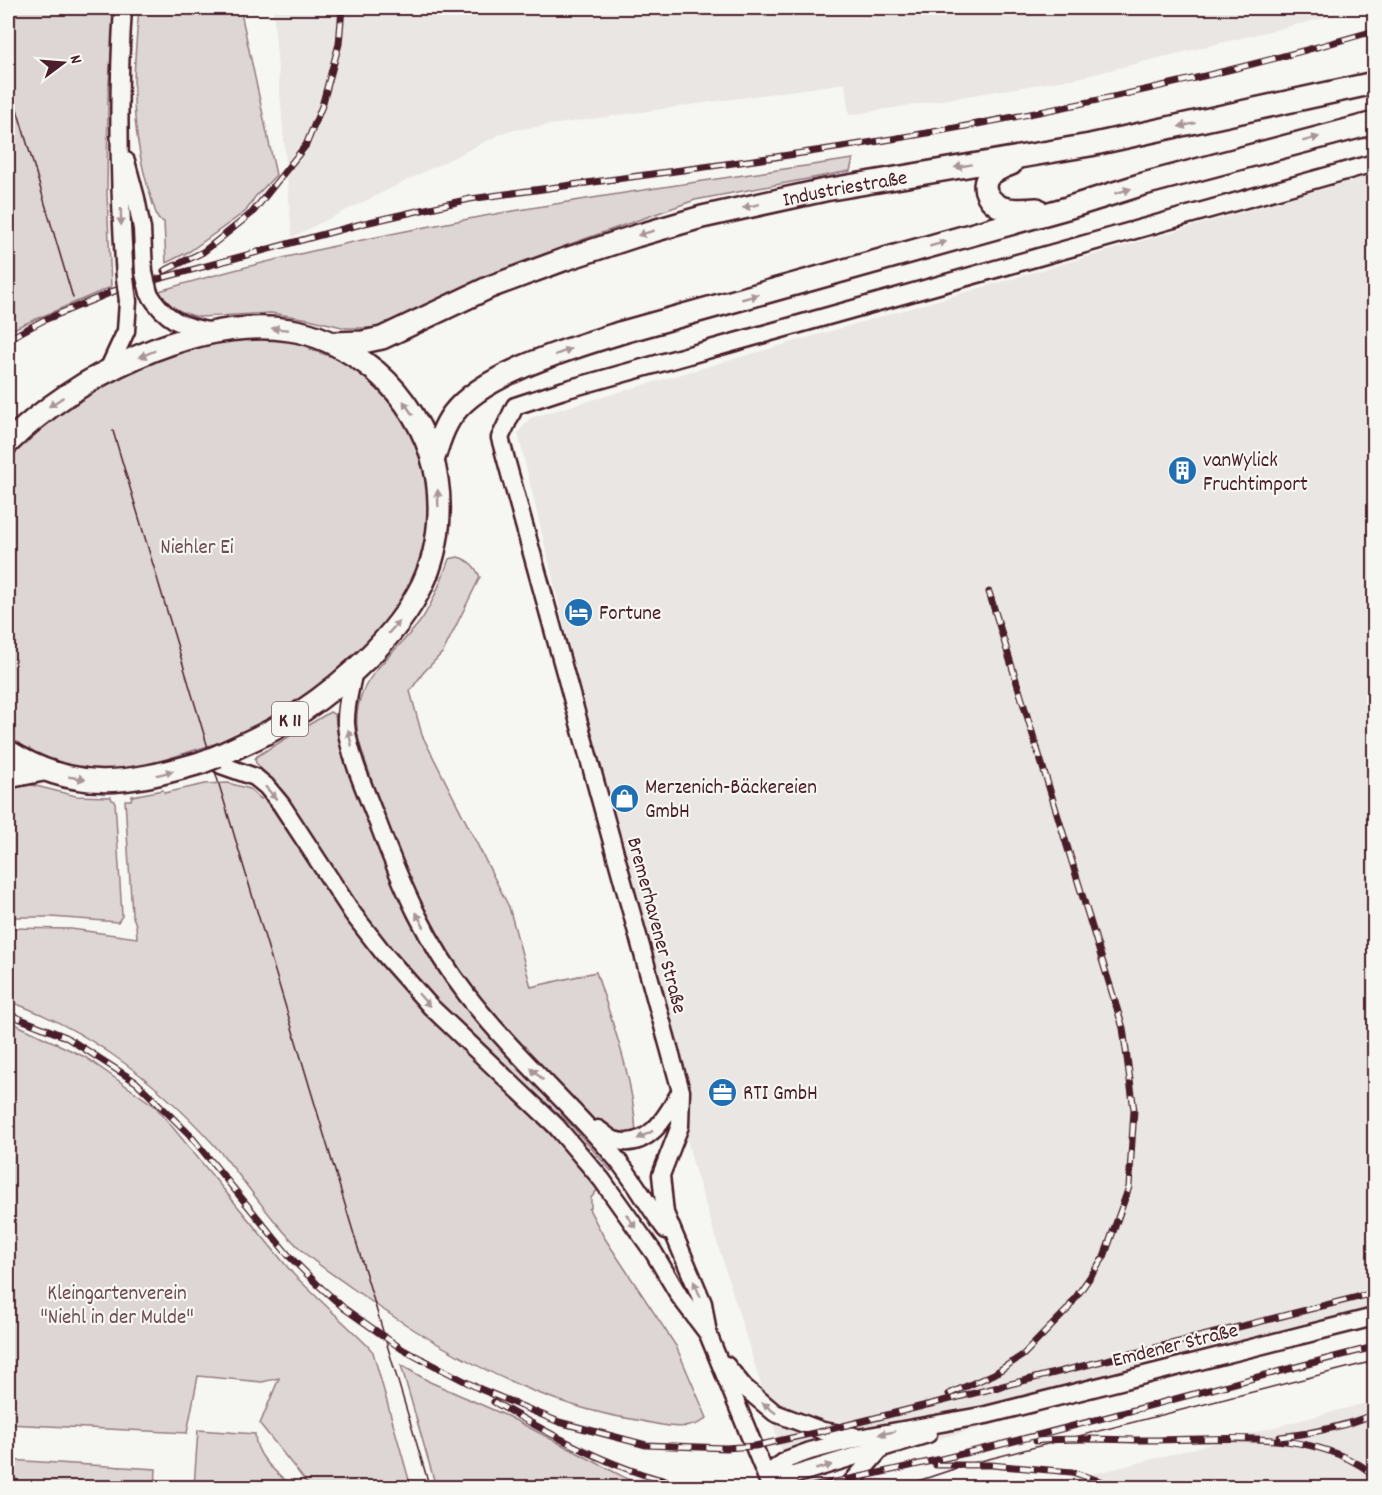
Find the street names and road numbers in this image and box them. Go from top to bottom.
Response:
street label: Industriestraße [780,164,910,217]
road number: K 11 [272,702,308,736]
street label: Bremerhavener Straße [617,834,693,1017]
street label: Emdener Straße [1110,1317,1242,1377]

